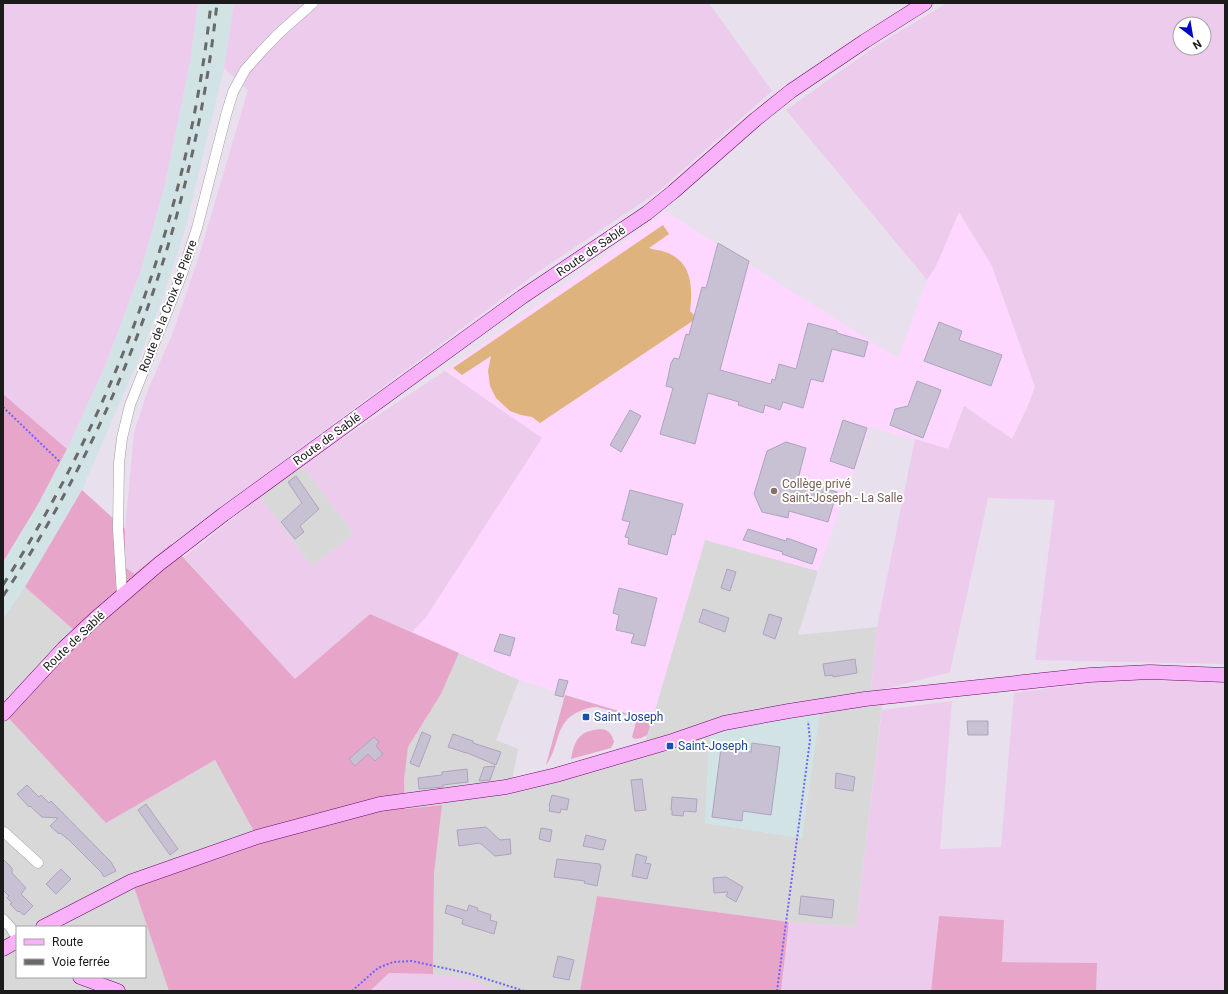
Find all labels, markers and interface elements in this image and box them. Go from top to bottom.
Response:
north arrow [1172,16,1212,56]
text: N [1190,37,1204,52]
street label: Route de Sablé [554,223,628,279]
street label: Route de la Croix de Pierre [136,238,200,374]
street label: Route de Sablé [291,410,363,468]
place label: Collège privé Saint-Joseph - La Salle [782,477,903,505]
marker: Collège privé Saint-Joseph - La Salle [769,486,779,496]
street label: Route de Sablé [40,608,108,674]
place label: Saint Joseph [594,710,663,724]
marker: Saint Joseph [581,712,591,722]
place label: Saint-Joseph [678,739,748,753]
marker: Saint-Joseph [665,741,675,751]
legend [16,926,146,978]
text: Route [52,935,83,949]
text: Voie ferrée [52,955,110,969]

